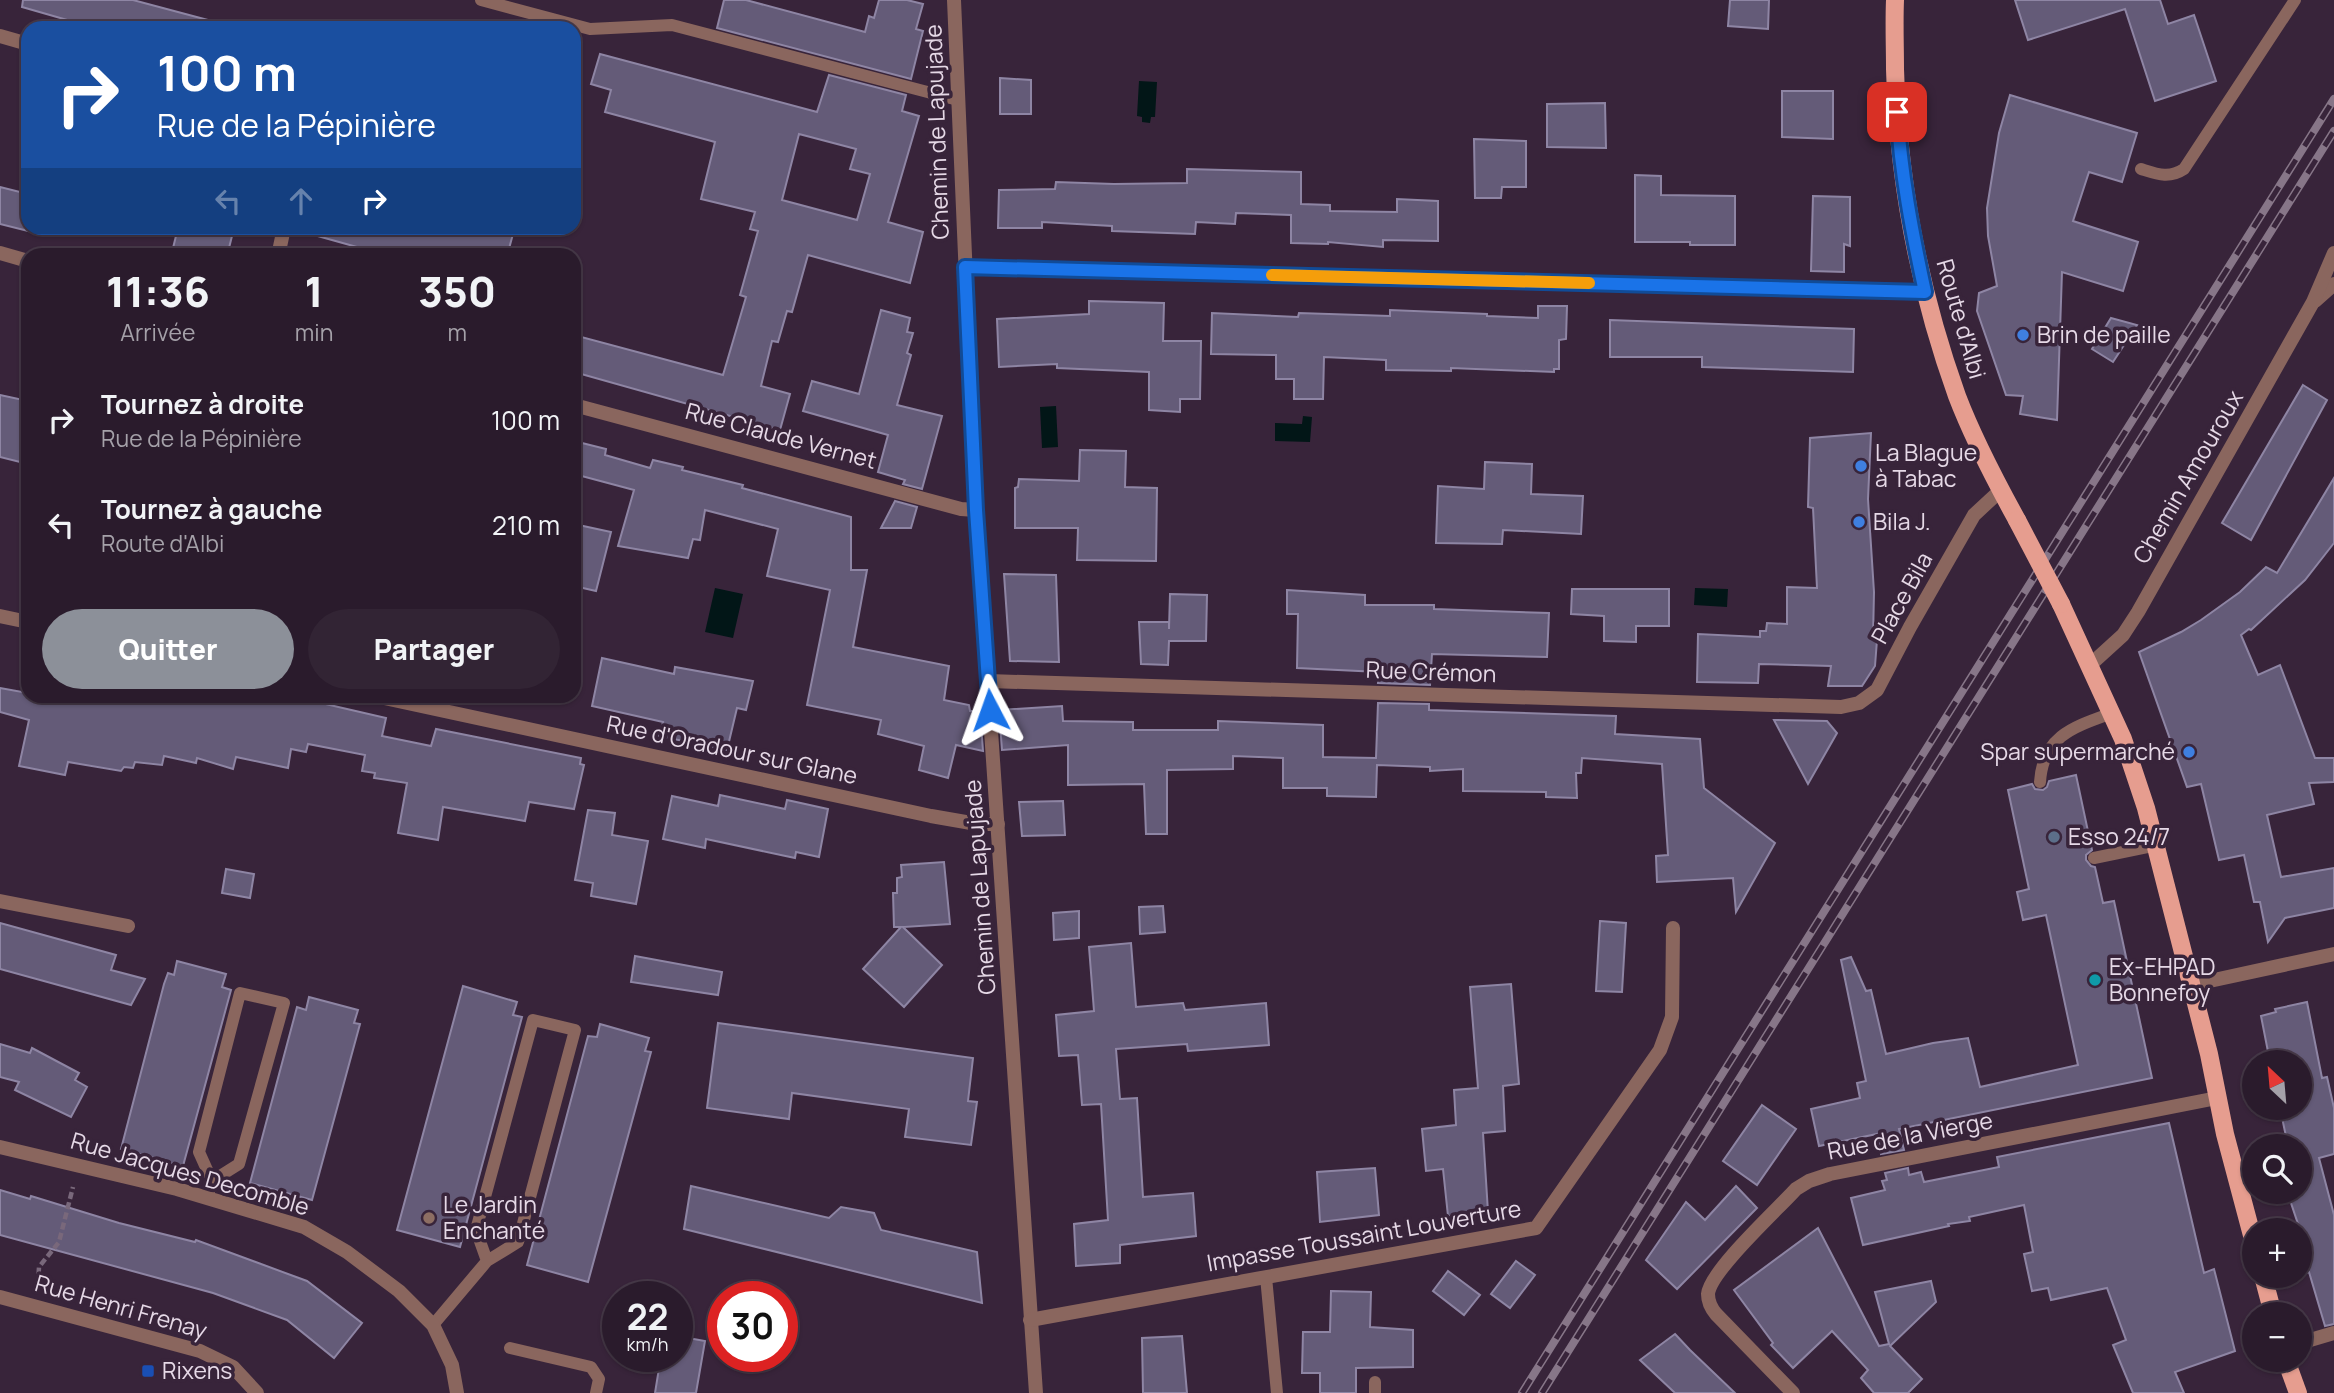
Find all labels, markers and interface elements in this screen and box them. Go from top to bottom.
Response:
street label: Chemin de Lapujade [916,24,956,240]
text: 100 m [157,39,297,106]
icon: right [42,49,133,140]
pin [1867,82,1927,142]
icon: arrive [1878,93,1916,131]
text: Rue de la Pépinière [157,103,436,147]
icon: left [209,182,247,220]
icon: ahead [282,182,320,220]
icon: right [355,182,393,220]
street label: Route d'Albi [1930,255,1994,382]
text: 11:36 [106,262,210,320]
text: 1 [305,262,324,320]
text: 350 [418,262,496,320]
text: Arrivée [120,316,195,348]
text: min [295,316,333,348]
text: m [447,316,467,348]
place label: Brin de paille [2037,318,2171,350]
marker: Brin de paille [2015,327,2031,343]
street label: Chemin Amouroux [2125,384,2250,569]
text: Tournez à droite [101,386,304,422]
street label: Rue Claude Vernet [682,394,880,476]
icon: right [42,401,80,439]
text: 100 m [491,402,560,438]
text: Rue de la Pépinière [101,422,302,454]
place label: La Blague à Tabac [1875,436,1977,494]
marker: La Blague à Tabac [1853,458,1869,474]
text: Tournez à gauche [101,491,322,527]
place label: Bila J. [1873,505,1931,537]
icon: left [42,506,80,544]
text: 210 m [492,507,560,543]
marker: Bila J. [1851,514,1867,530]
text: Route d'Albi [101,527,224,559]
street label: Place Bila [1863,546,1939,649]
button: Quitter [42,609,294,689]
button: Partager [308,609,560,689]
street label: Rue Crémon [1365,653,1497,689]
position arrow [953,673,1027,747]
street label: Rue d'Oradour sur Glane [604,707,861,791]
place label: Spar supermarché [1980,735,2175,767]
marker: Spar supermarché [2181,744,2197,760]
street label: Chemin de Lapujade [956,778,1002,996]
place label: Esso 24/7 [2068,820,2170,852]
marker: Esso 24/7 [2046,829,2062,845]
place label: Ex-EHPAD Bonnefoy [2109,950,2216,1008]
marker: Ex-EHPAD Bonnefoy [2087,972,2103,988]
north arrow [2242,1050,2312,1120]
map controls [2242,1050,2312,1372]
street label: Rue de la Vierge [1824,1103,1995,1167]
street label: Rue Jacques Decomble [67,1124,313,1222]
button: search [2242,1134,2312,1204]
place label: Le Jardin Enchanté [443,1188,545,1246]
street label: Impasse Toussaint Louverture [1204,1192,1524,1278]
marker: Le Jardin Enchanté [421,1210,437,1226]
button: + [2242,1218,2312,1288]
street label: Rue Henri Frenay [32,1266,211,1346]
speed limit sign: 30 [707,1281,798,1372]
text: 22 [627,1293,668,1341]
button: − [2242,1302,2312,1372]
text: km/h [627,1332,668,1356]
place label: Rixens [162,1354,232,1386]
marker: Rixens [140,1363,156,1379]

